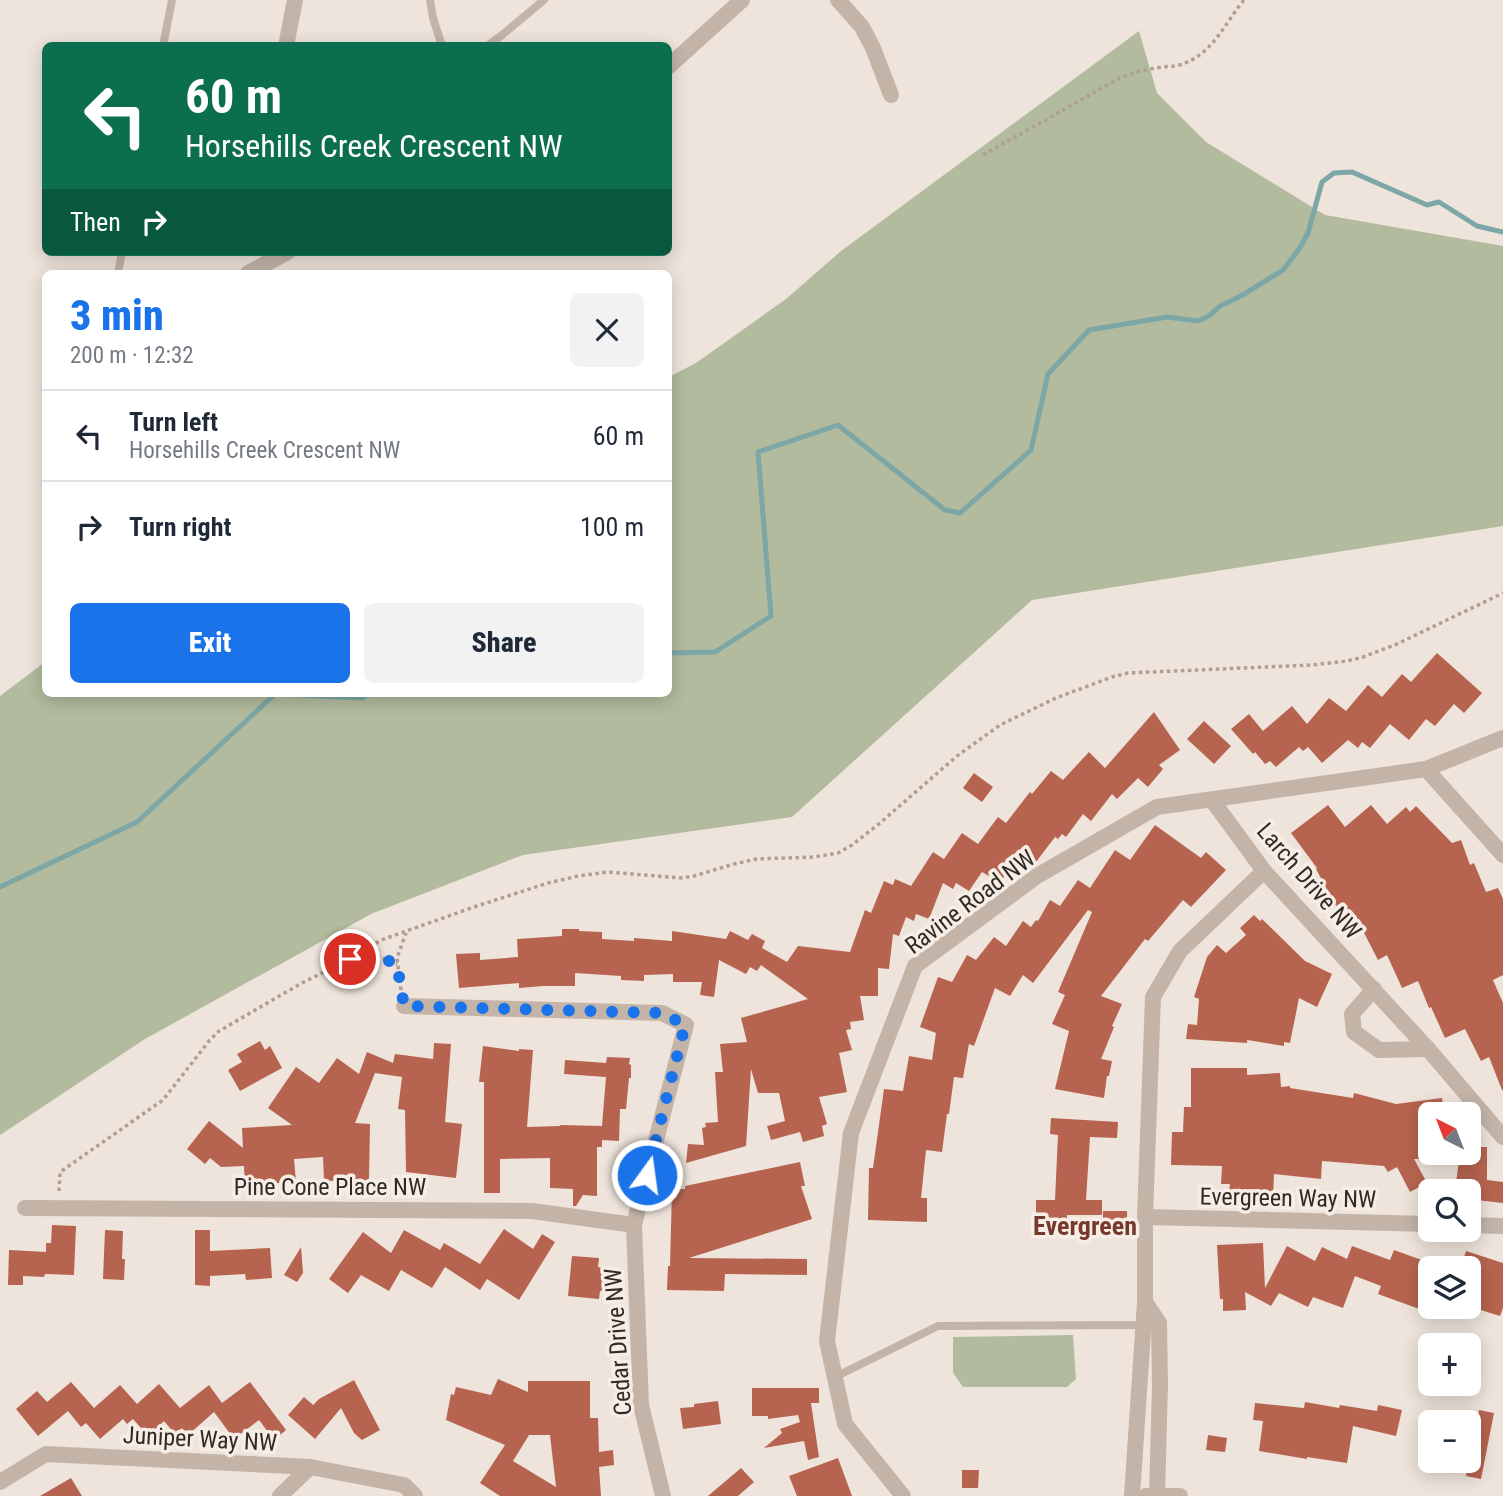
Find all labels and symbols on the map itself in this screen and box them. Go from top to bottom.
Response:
street label: Larch Drive NW [1251,817,1367,945]
street label: Ravine Road NW [900,844,1040,960]
pin [320,929,380,989]
north arrow [1418,1102,1480,1166]
position arrow [610,1138,684,1212]
street label: Pine Cone Place NW [234,1173,426,1201]
street label: Evergreen Way NW [1200,1182,1376,1214]
district label: Evergreen [1033,1211,1137,1241]
street label: Cedar Drive NW [599,1267,637,1417]
street label: Juniper Way NW [122,1421,278,1457]

